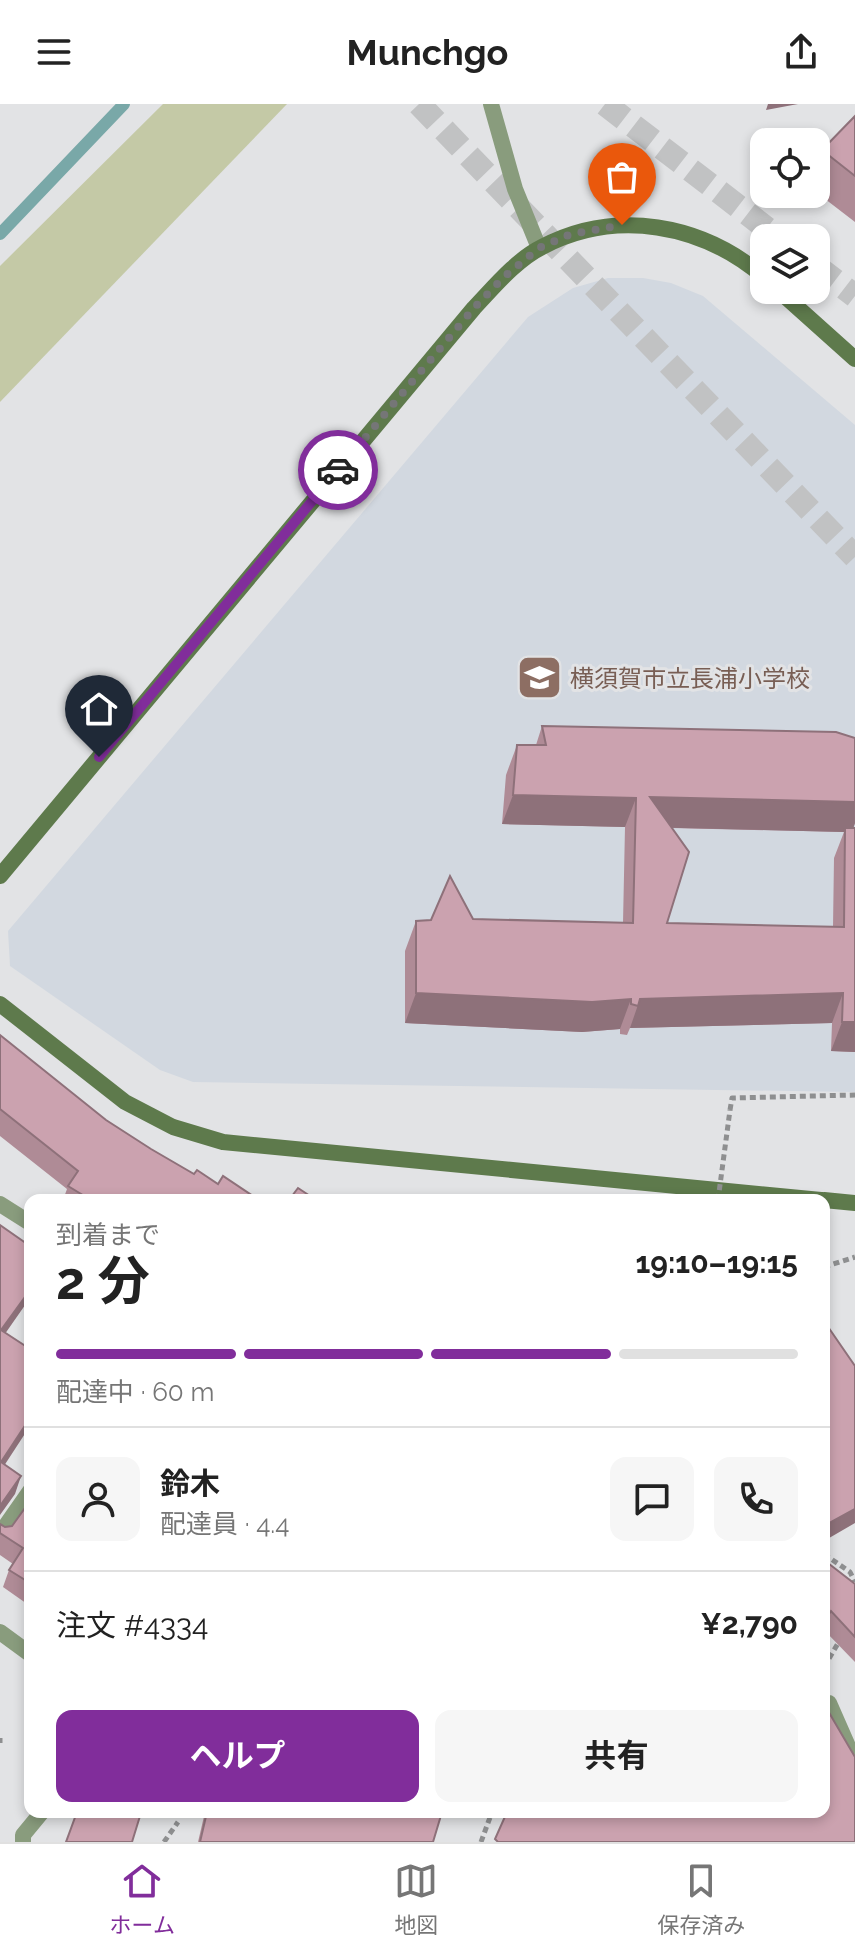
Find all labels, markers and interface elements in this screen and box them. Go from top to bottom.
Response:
icon: menu [32,30,76,74]
icon: share [779,30,823,74]
text: Munchgo [347,31,508,73]
map controls [750,128,830,304]
button: locate [750,128,830,208]
pin [588,143,656,225]
icon: bag [600,155,644,199]
button: layers [750,224,830,304]
courier [298,430,378,510]
icon: car [316,448,360,492]
school or university icon: 横須賀市立長浦小学校 [515,654,563,702]
place label: 横須賀市立長浦小学校 [570,664,810,693]
pin [65,675,133,757]
icon: home [77,687,121,731]
text: 到着まで [56,1220,160,1250]
text: 19:10–19:15 [635,1245,798,1280]
text: 2 分 [56,1250,150,1311]
text: 配達中 · 60 m [56,1377,214,1407]
button: person [56,1457,140,1541]
button: chat [610,1457,694,1541]
button: phone [714,1457,798,1541]
text: 鈴木 [160,1466,220,1501]
text: 配達員 · 4.4 [160,1509,289,1539]
text: ¥2,790 [700,1606,798,1641]
text: 注文 #4334 [56,1608,209,1643]
button: ヘルプ [56,1710,419,1802]
button: 共有 [435,1710,798,1802]
tab: ホーム [110,1859,175,1939]
tab: 地図 [394,1859,438,1939]
tab: 保存済み [657,1859,745,1939]

